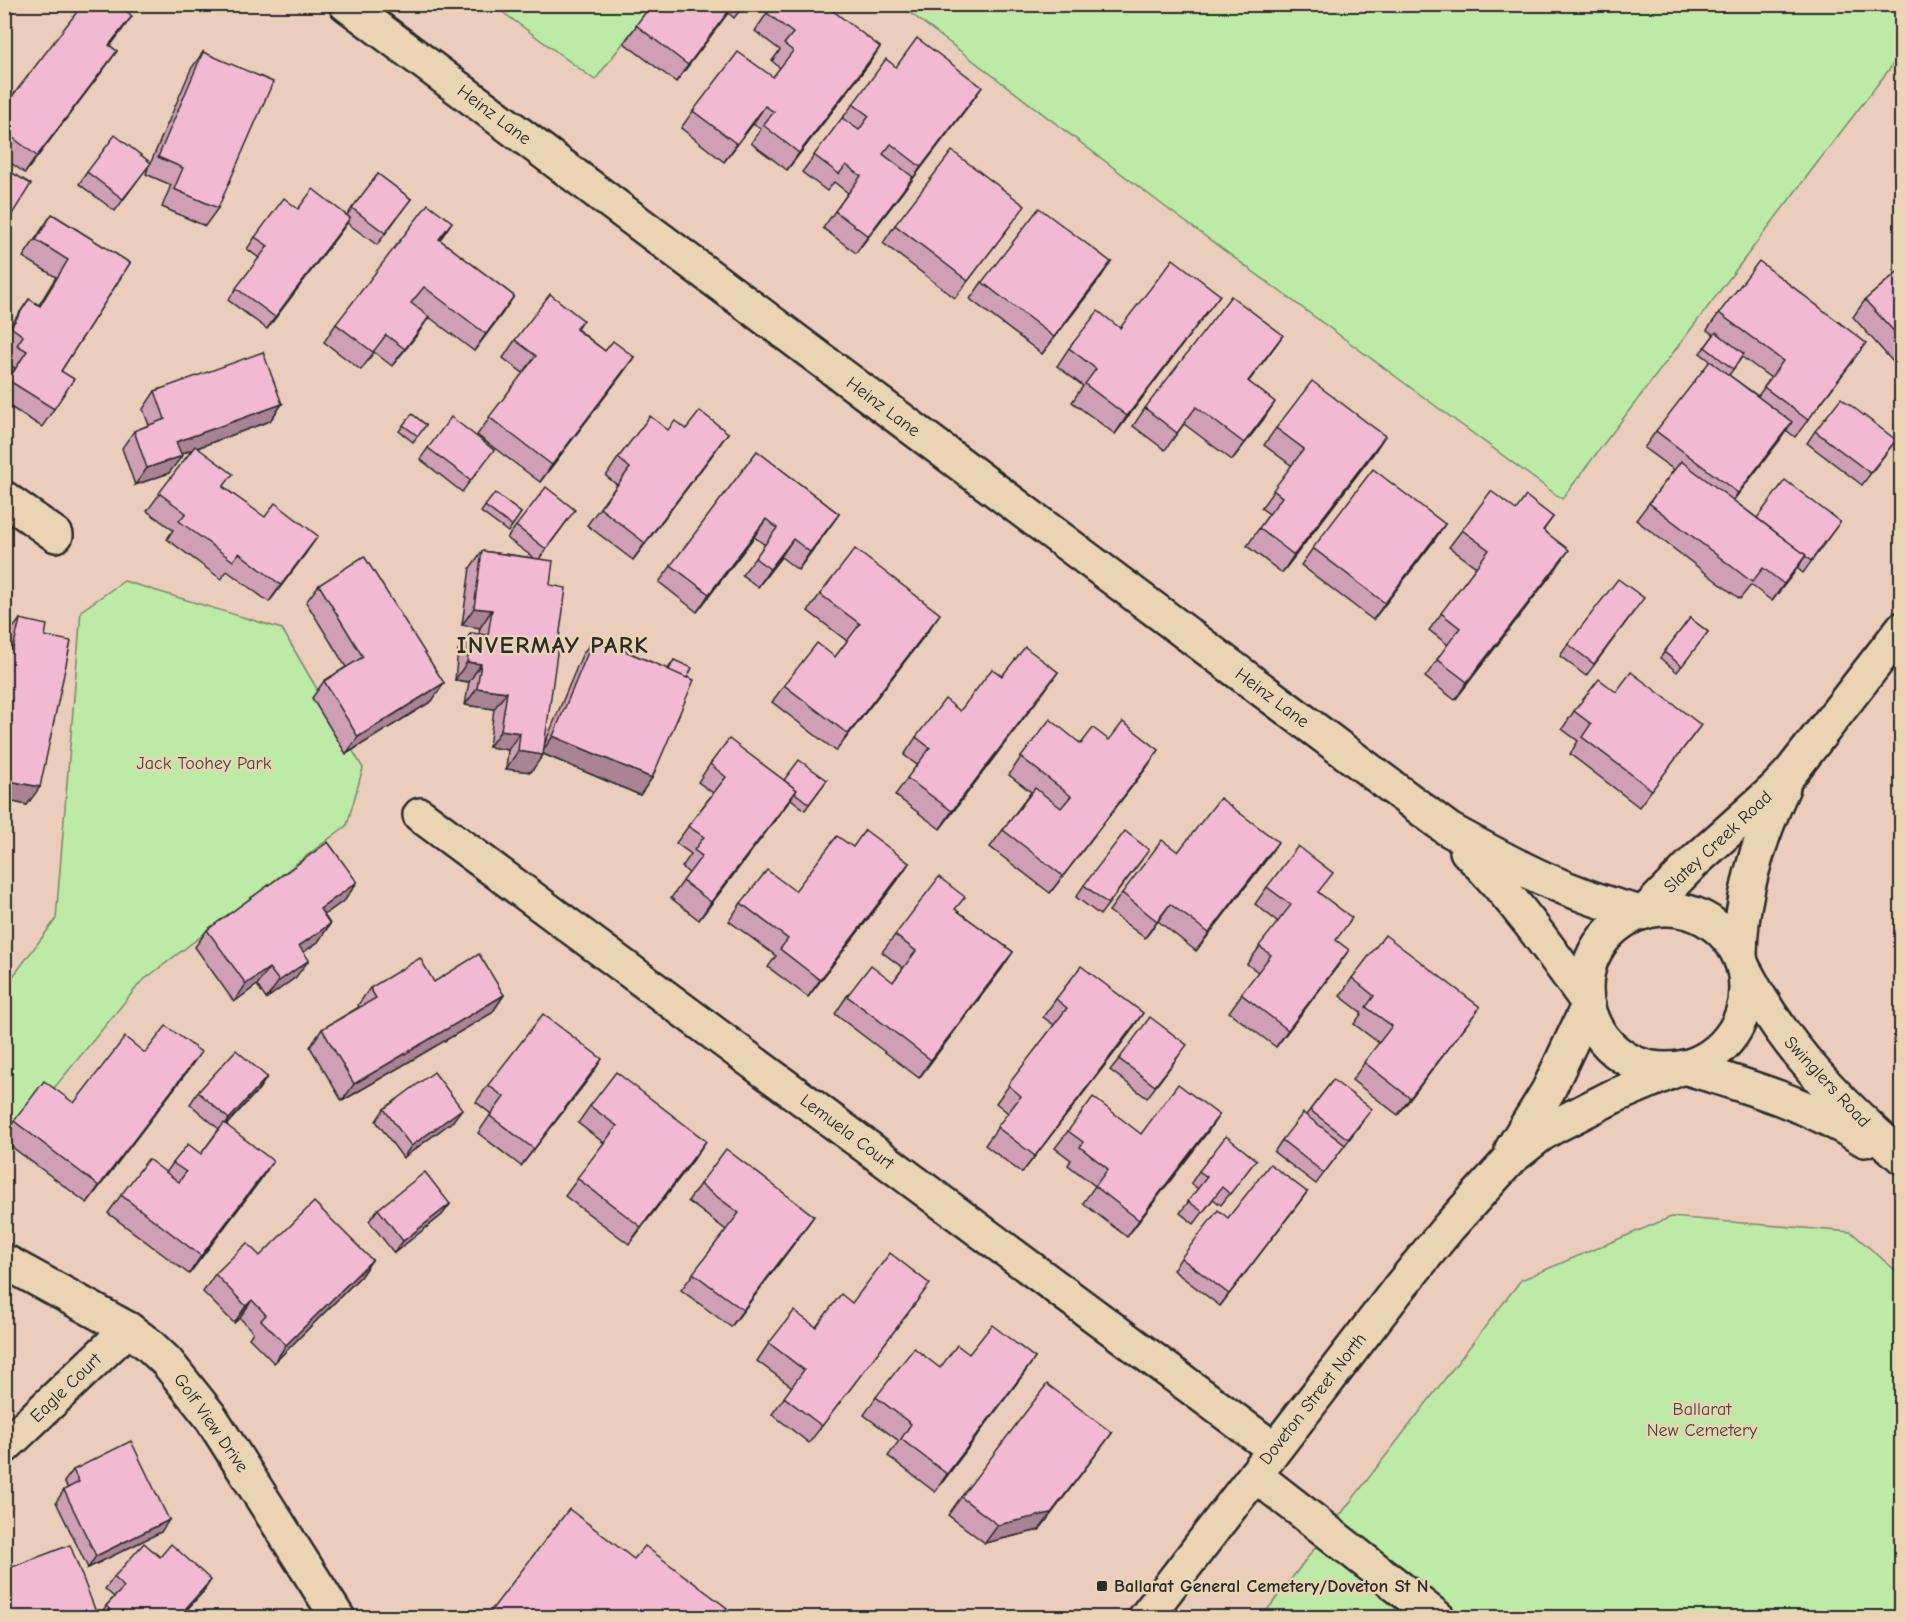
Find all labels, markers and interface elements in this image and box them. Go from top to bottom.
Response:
street label: Heinz Lane [453,80,535,150]
street label: Heinz Lane [842,372,924,442]
district label: INVERMAY PARK [457,631,649,659]
street label: Heinz Lane [1231,663,1313,733]
park label: Jack Toohey Park [137,753,272,774]
street label: Slatey Creek Road [1660,786,1776,898]
street label: Swinglers Road [1780,1032,1874,1132]
street label: Lemuela Court [796,1090,899,1175]
street label: Doveton Street North [1255,1329,1371,1469]
street label: Eagle Court [26,1348,107,1427]
street label: Golf View Drive [169,1370,253,1476]
park label: Ballarat New Cemetery [1647,1399,1758,1441]
place label: Ballarat General Cemetery/Doveton St N [1114,1576,1429,1597]
marker: Ballarat General Cemetery/Doveton St N [1095,1579,1109,1593]

